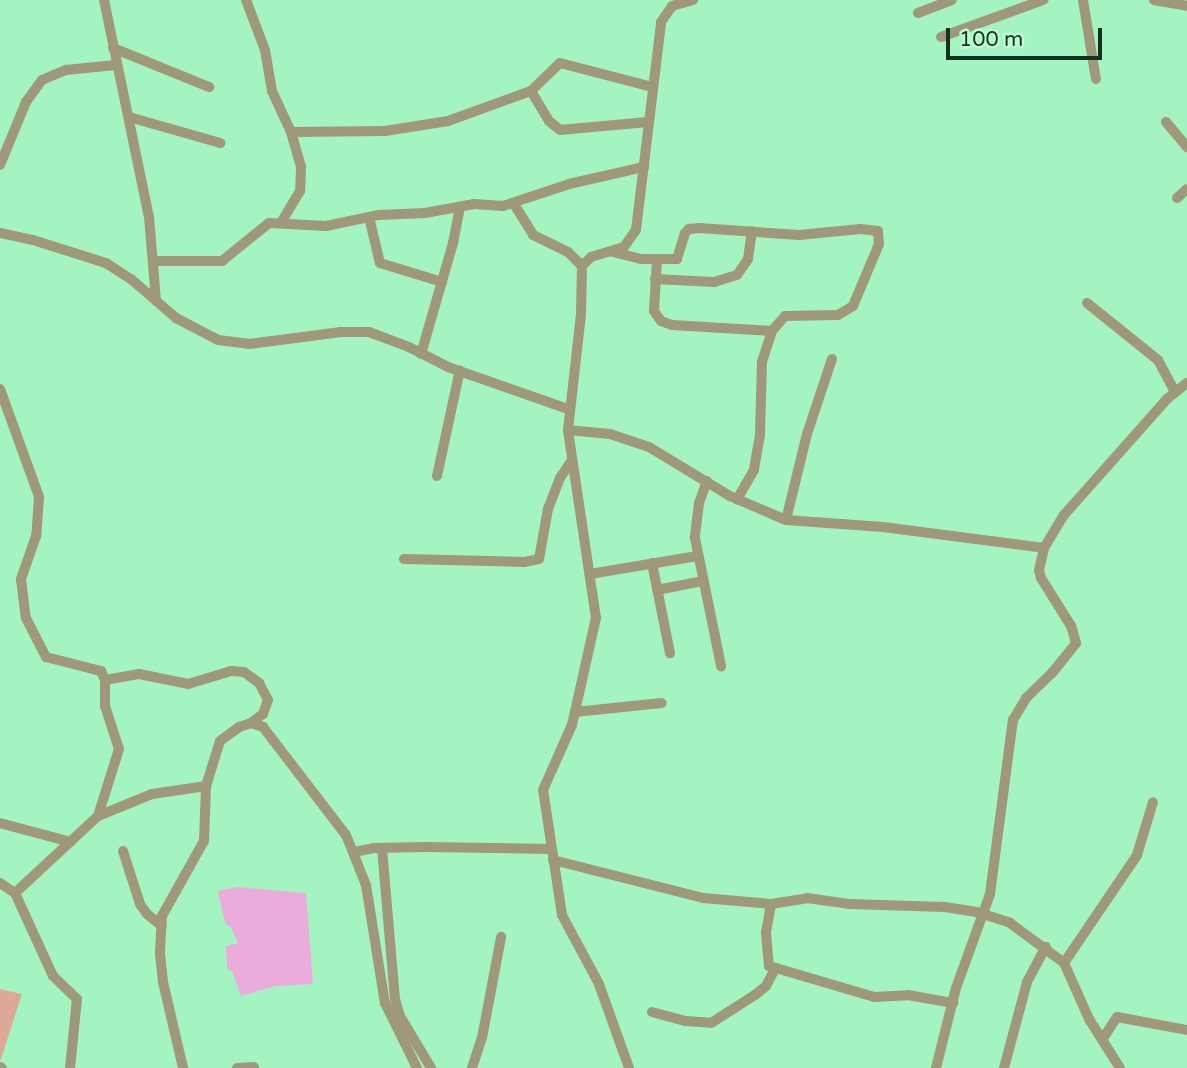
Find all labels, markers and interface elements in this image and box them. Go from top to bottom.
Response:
scale bar [949,14,1105,58]
text: 100 m [959,27,1023,52]

